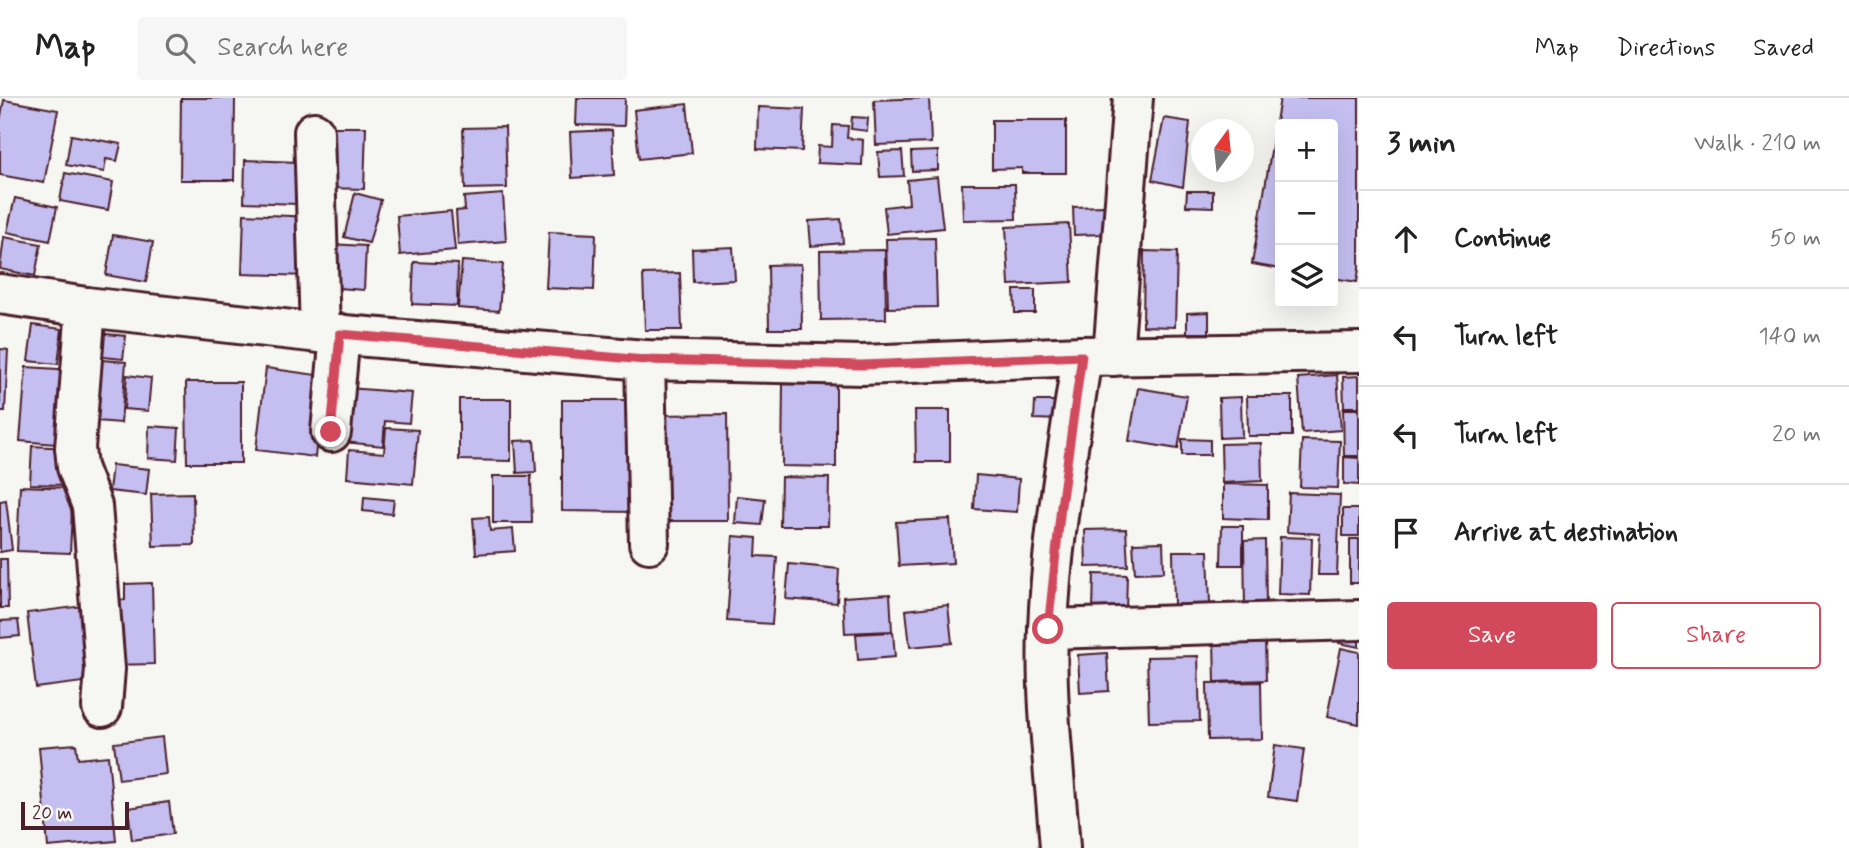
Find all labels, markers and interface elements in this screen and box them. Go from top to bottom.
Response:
search box [137,17,627,80]
text: Map [35,26,95,70]
icon: search [161,29,199,67]
text: Search here [217,31,348,65]
text: Map [1535,33,1579,64]
text: Directions [1617,33,1715,64]
text: Saved [1753,33,1814,64]
north arrow [1191,119,1254,182]
map controls [1275,119,1338,308]
button: + [1275,119,1338,182]
text: 3 min [1387,124,1456,163]
text: Walk · 210 m [1694,129,1821,159]
button: − [1275,182,1338,245]
icon: ahead [1387,220,1425,258]
text: Continue [1454,222,1551,256]
text: 50 m [1770,224,1821,254]
button: layers [1275,245,1338,308]
icon: left [1387,318,1425,356]
text: Turn left [1454,320,1558,354]
text: 140 m [1758,322,1821,352]
route end [315,416,346,447]
icon: left [1387,416,1425,454]
text: Turn left [1454,418,1558,452]
text: 20 m [1772,420,1821,450]
icon: arrive [1387,514,1425,552]
text: Arrive at destination [1454,516,1678,550]
button: Save [1387,602,1597,669]
button: Share [1611,602,1821,669]
route start [1032,613,1063,644]
scale bar [21,799,130,831]
text: 20 m [32,801,72,826]

